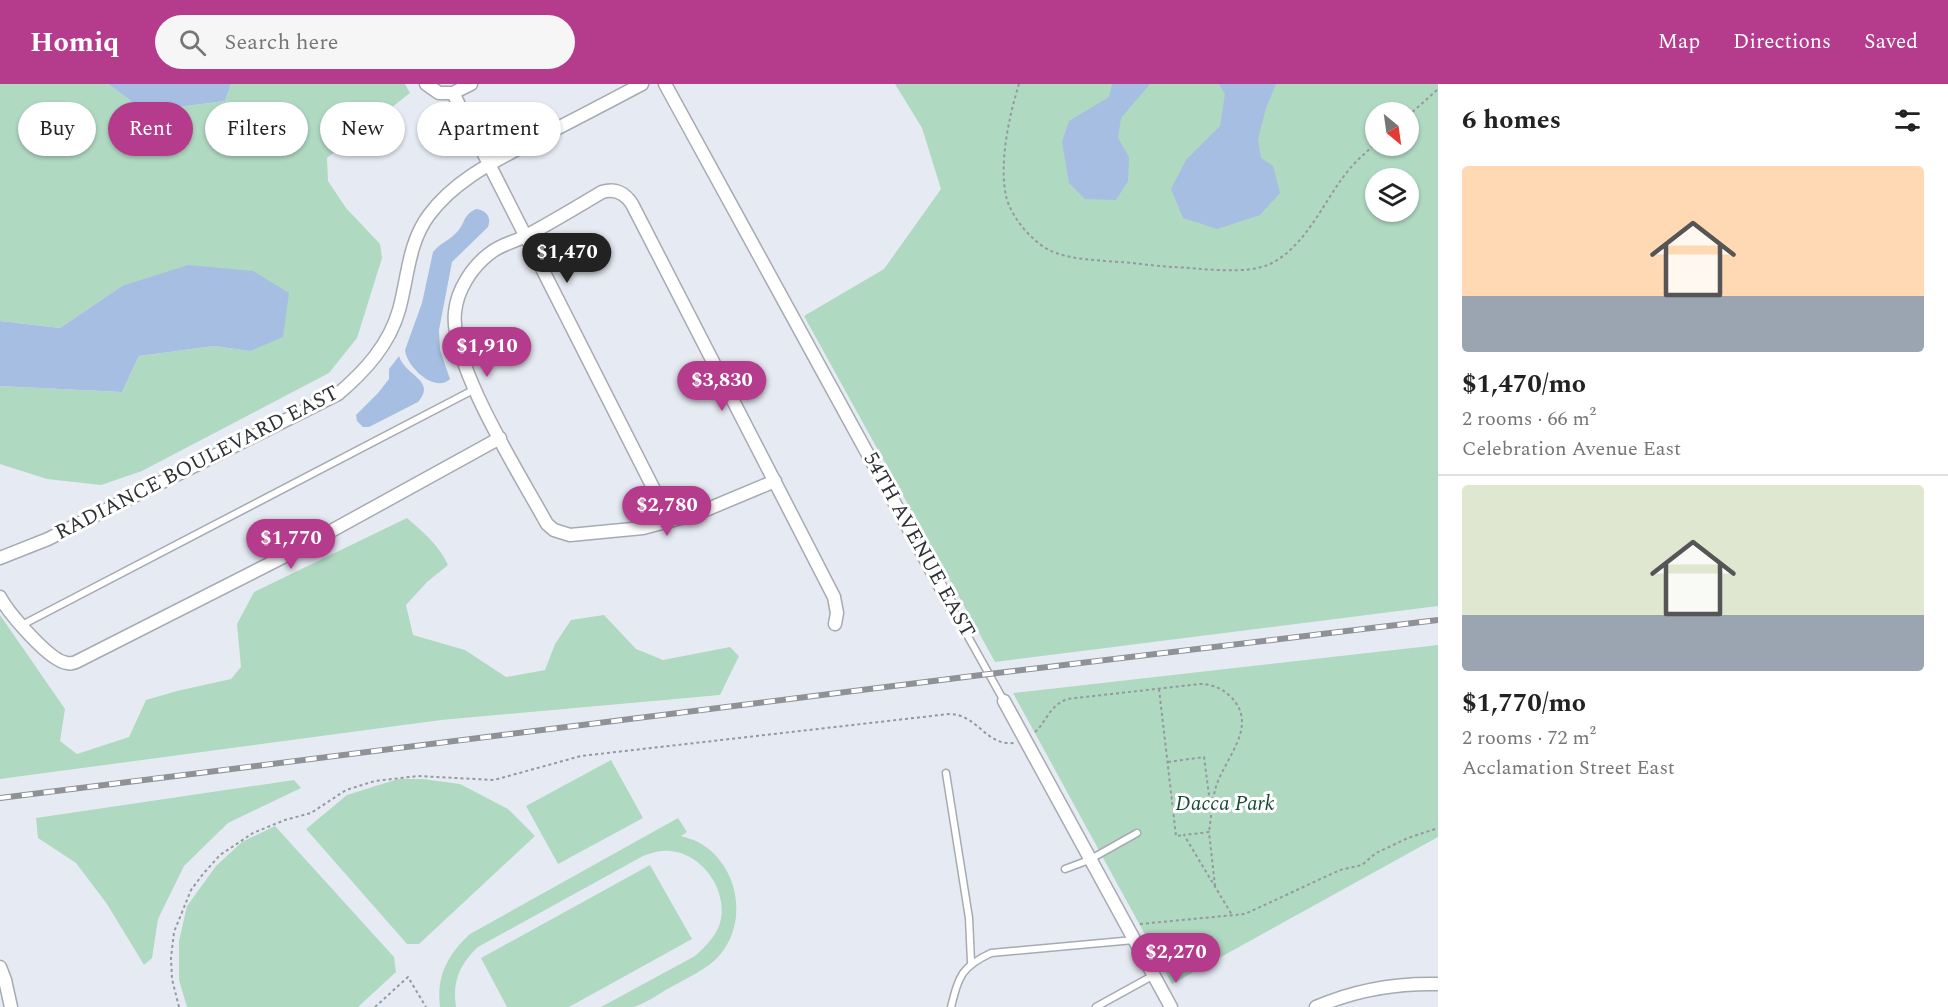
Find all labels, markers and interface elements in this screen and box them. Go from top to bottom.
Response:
search box [155,15,575,69]
text: Homiq [30,21,119,64]
icon: search [176,26,209,59]
text: Search here [224,26,339,59]
text: Map [1658,26,1700,58]
text: Directions [1733,26,1831,58]
text: Saved [1864,26,1918,58]
text: 6 homes [1462,100,1561,140]
chip: Buy [18,102,96,156]
chip: Rent [108,102,193,156]
chip: Filters [205,102,308,156]
chip: New [320,102,405,156]
chip: Apartment [417,102,561,156]
north arrow [1365,102,1419,156]
map controls [1365,102,1419,222]
icon: filters [1891,104,1924,137]
button: layers [1365,168,1419,222]
icon: home [1639,205,1747,313]
pin: $1,470 [518,233,616,284]
text: $1,470 [536,237,598,267]
pin: $1,910 [438,327,536,378]
text: $1,910 [456,331,518,361]
pin: $3,830 [673,361,771,412]
text: $1,470/mo [1462,364,1586,404]
text: $3,830 [691,365,753,395]
street label: RADIANCE BOULEVARD EAST [50,377,344,549]
text: 2 rooms · 66 m² [1462,404,1596,434]
text: Celebration Avenue East [1462,434,1681,464]
street label: 54TH AVENUE EAST [855,446,983,644]
pin: $2,780 [618,486,716,537]
text: $2,780 [636,490,698,520]
pin: $1,770 [242,519,340,570]
text: $1,770 [260,523,322,553]
icon: home [1639,524,1747,632]
text: $1,770/mo [1462,683,1586,723]
text: 2 rooms · 72 m² [1462,723,1596,753]
text: Acclamation Street East [1462,753,1675,783]
park label: Dacca Park [1175,788,1275,820]
pin: $2,270 [1127,933,1225,984]
text: $2,270 [1145,937,1207,967]

